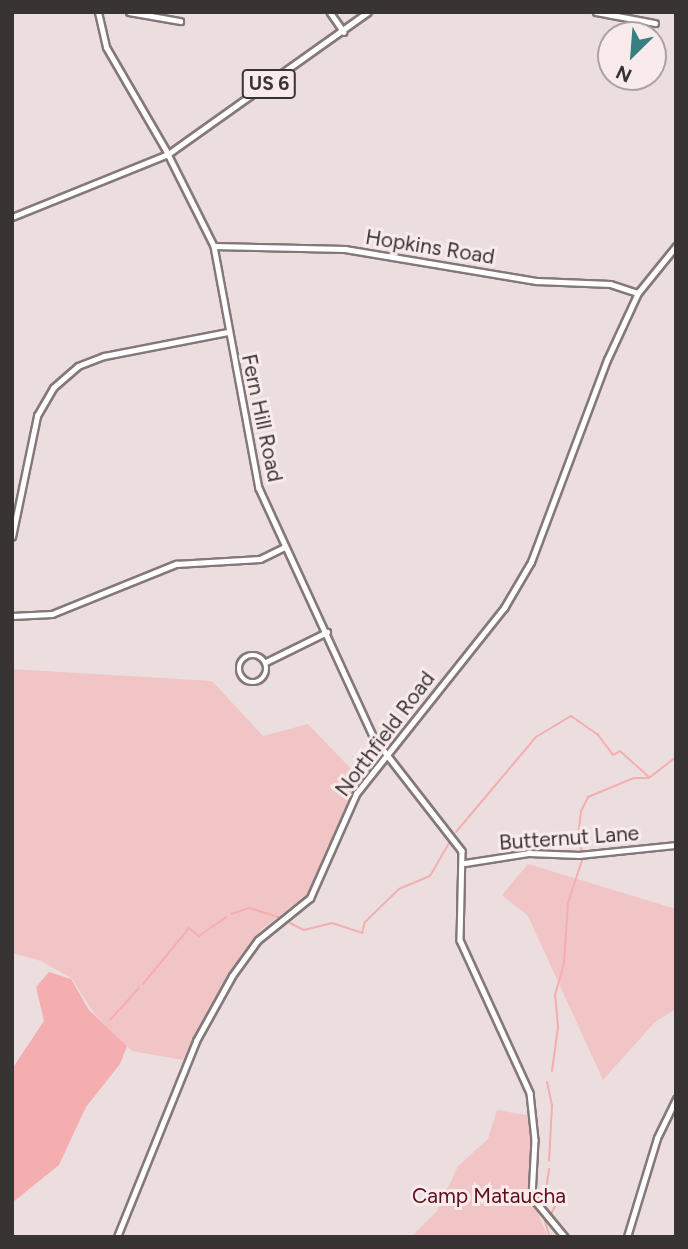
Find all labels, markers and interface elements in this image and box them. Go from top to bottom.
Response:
north arrow [597,21,667,91]
text: N [612,60,635,87]
road number: US 6 [241,68,297,100]
street label: Hopkins Road [364,224,496,270]
street label: Fern Hill Road [236,352,288,484]
street label: Northfield Road [330,667,440,801]
street label: Butternut Lane [498,821,640,855]
park label: Camp Mataucha [412,1183,566,1209]

